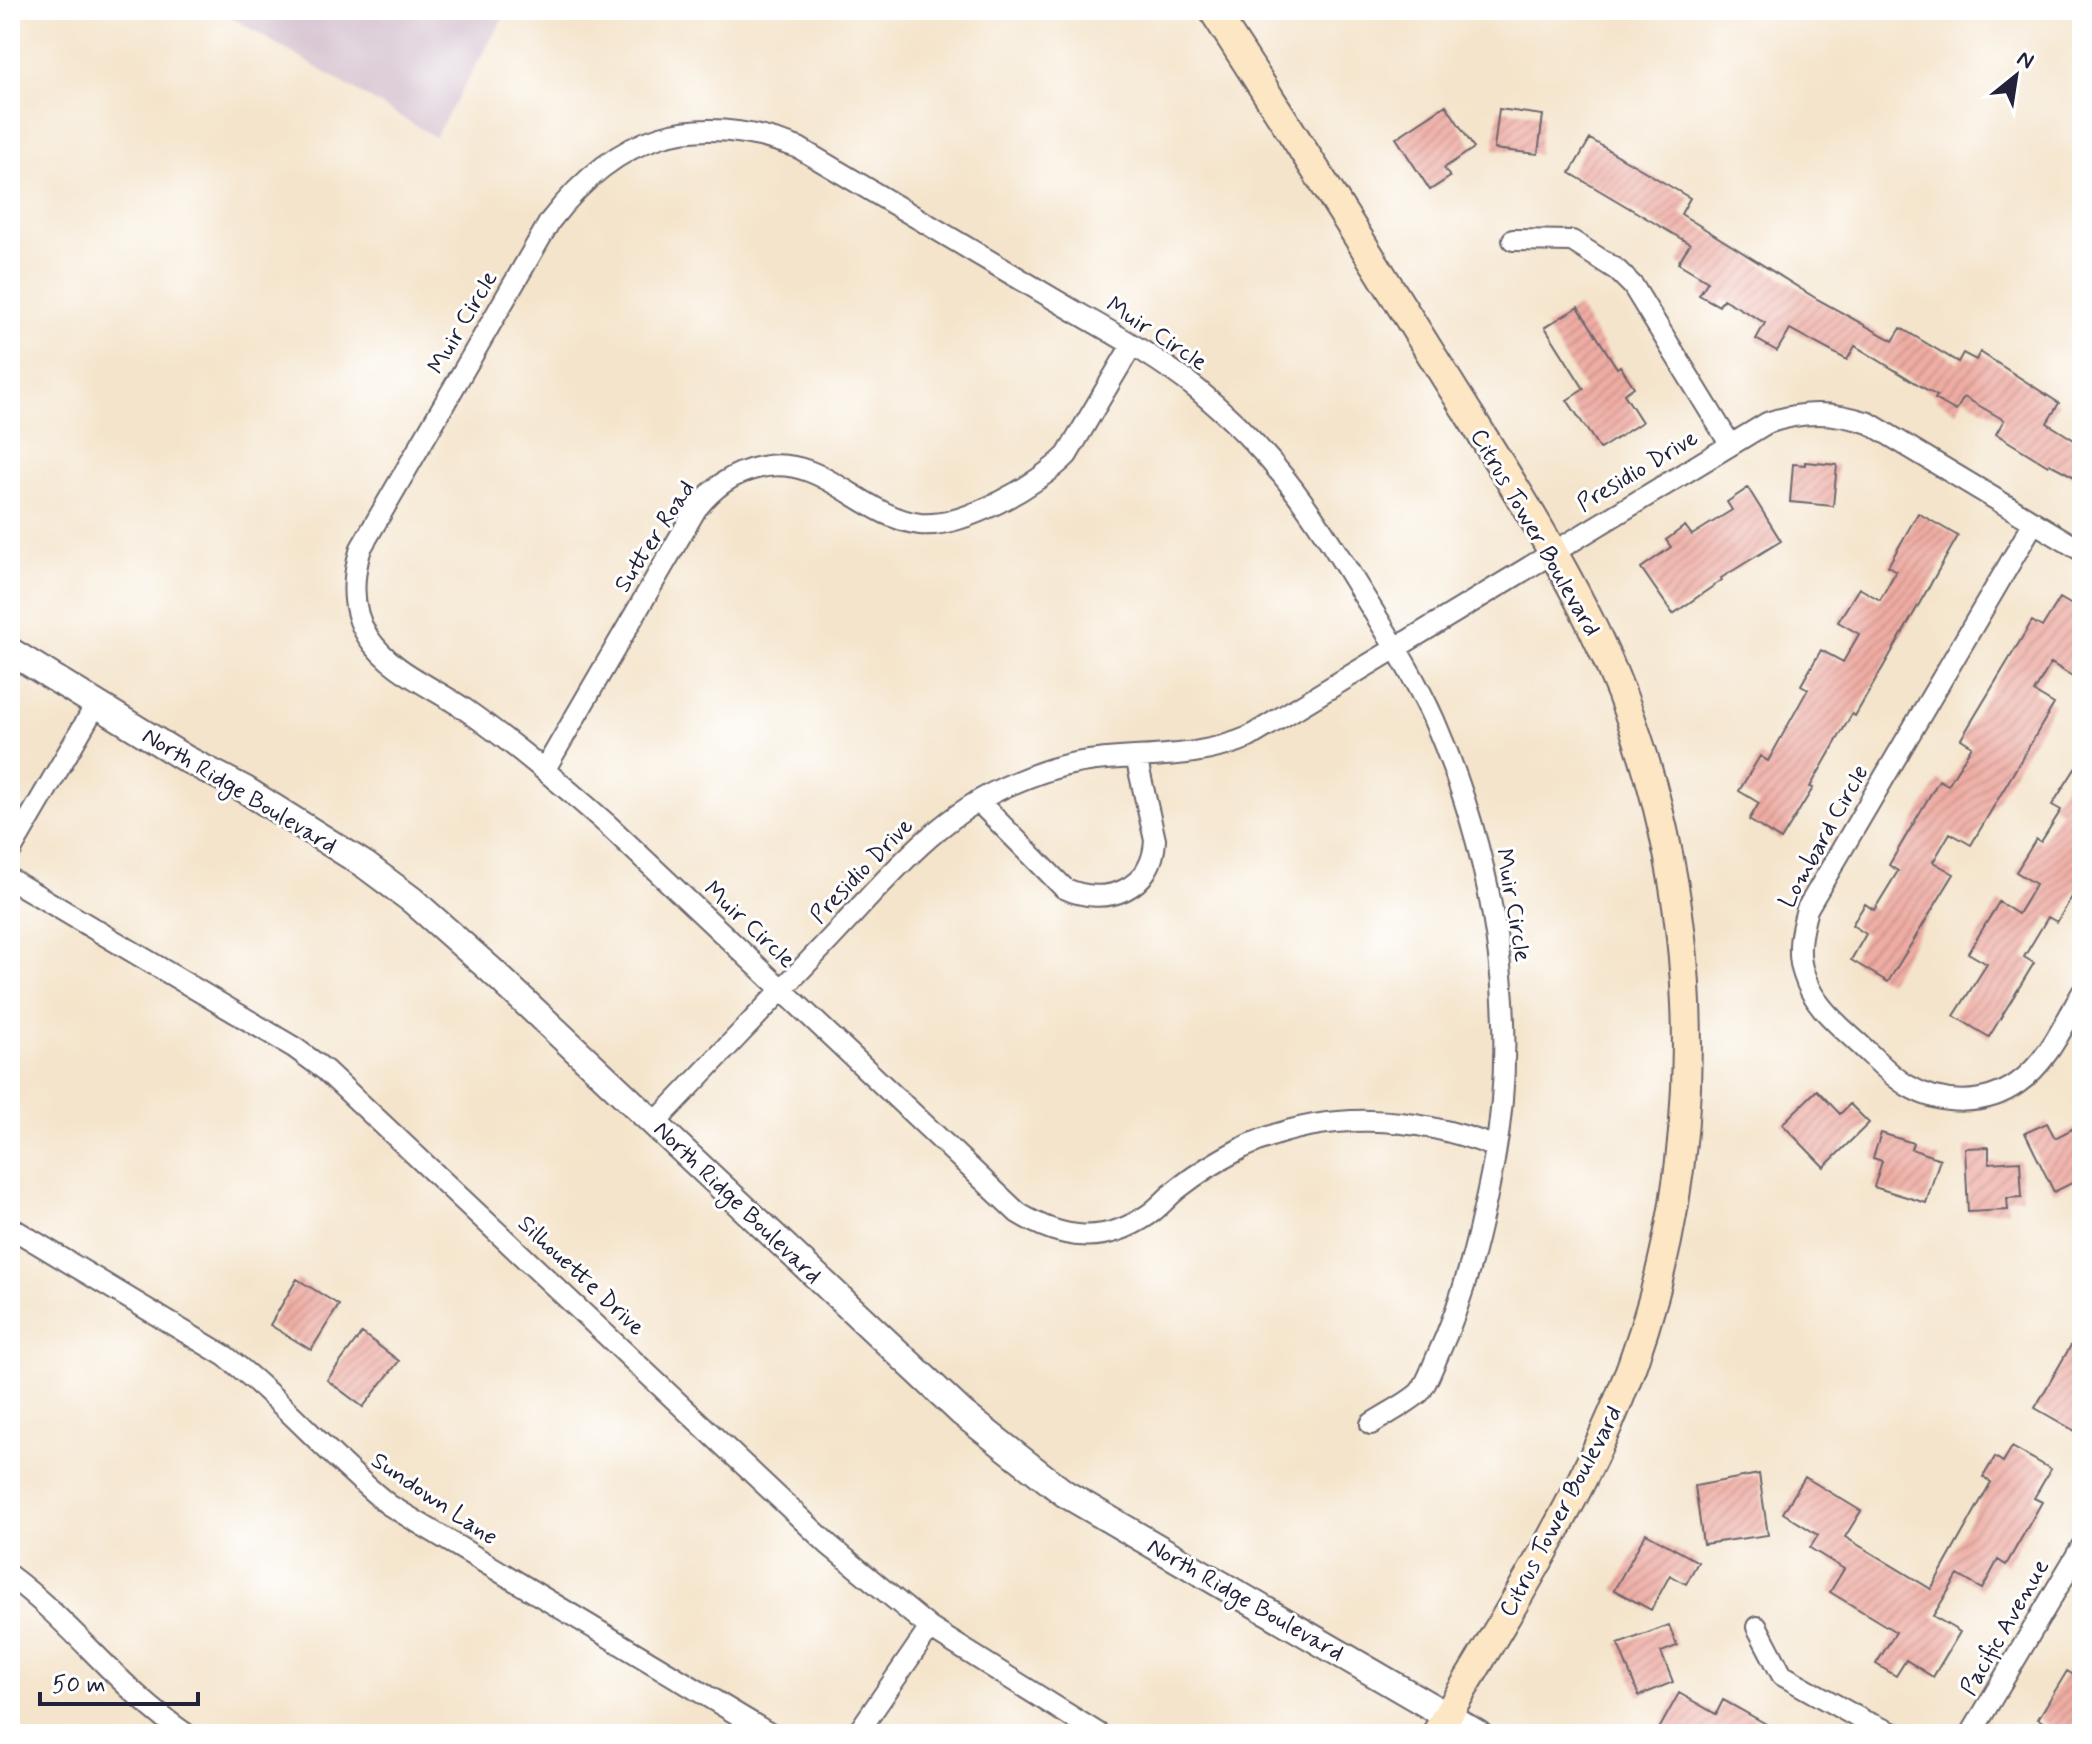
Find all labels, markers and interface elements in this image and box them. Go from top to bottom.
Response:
north arrow [1976,36,2056,116]
text: N [2012,45,2038,76]
street label: Muir Circle [421,265,505,380]
street label: Muir Circle [1100,290,1213,379]
street label: Citrus Tower Boulevard [1463,423,1607,642]
street label: Presidio Drive [1571,423,1704,520]
street label: Sutter Road [608,475,703,599]
street label: North Ridge Boulevard [135,721,342,864]
street label: Lombard Circle [1772,760,1876,914]
street label: Presidio Drive [804,811,921,931]
street label: Muir Circle [1487,846,1538,964]
street label: Muir Circle [697,875,802,976]
street label: North Ridge Boulevard [645,1115,828,1293]
street label: Silhouette Drive [511,1209,651,1343]
street label: Citrus Tower Boulevard [1492,1401,1630,1623]
street label: Sundown Lane [365,1445,504,1553]
street label: North Ridge Boulevard [1140,1531,1349,1671]
street label: Pacific Avenue [1954,1554,2057,1702]
scale bar [40,1656,198,1706]
text: 50 m [52,1670,106,1701]

